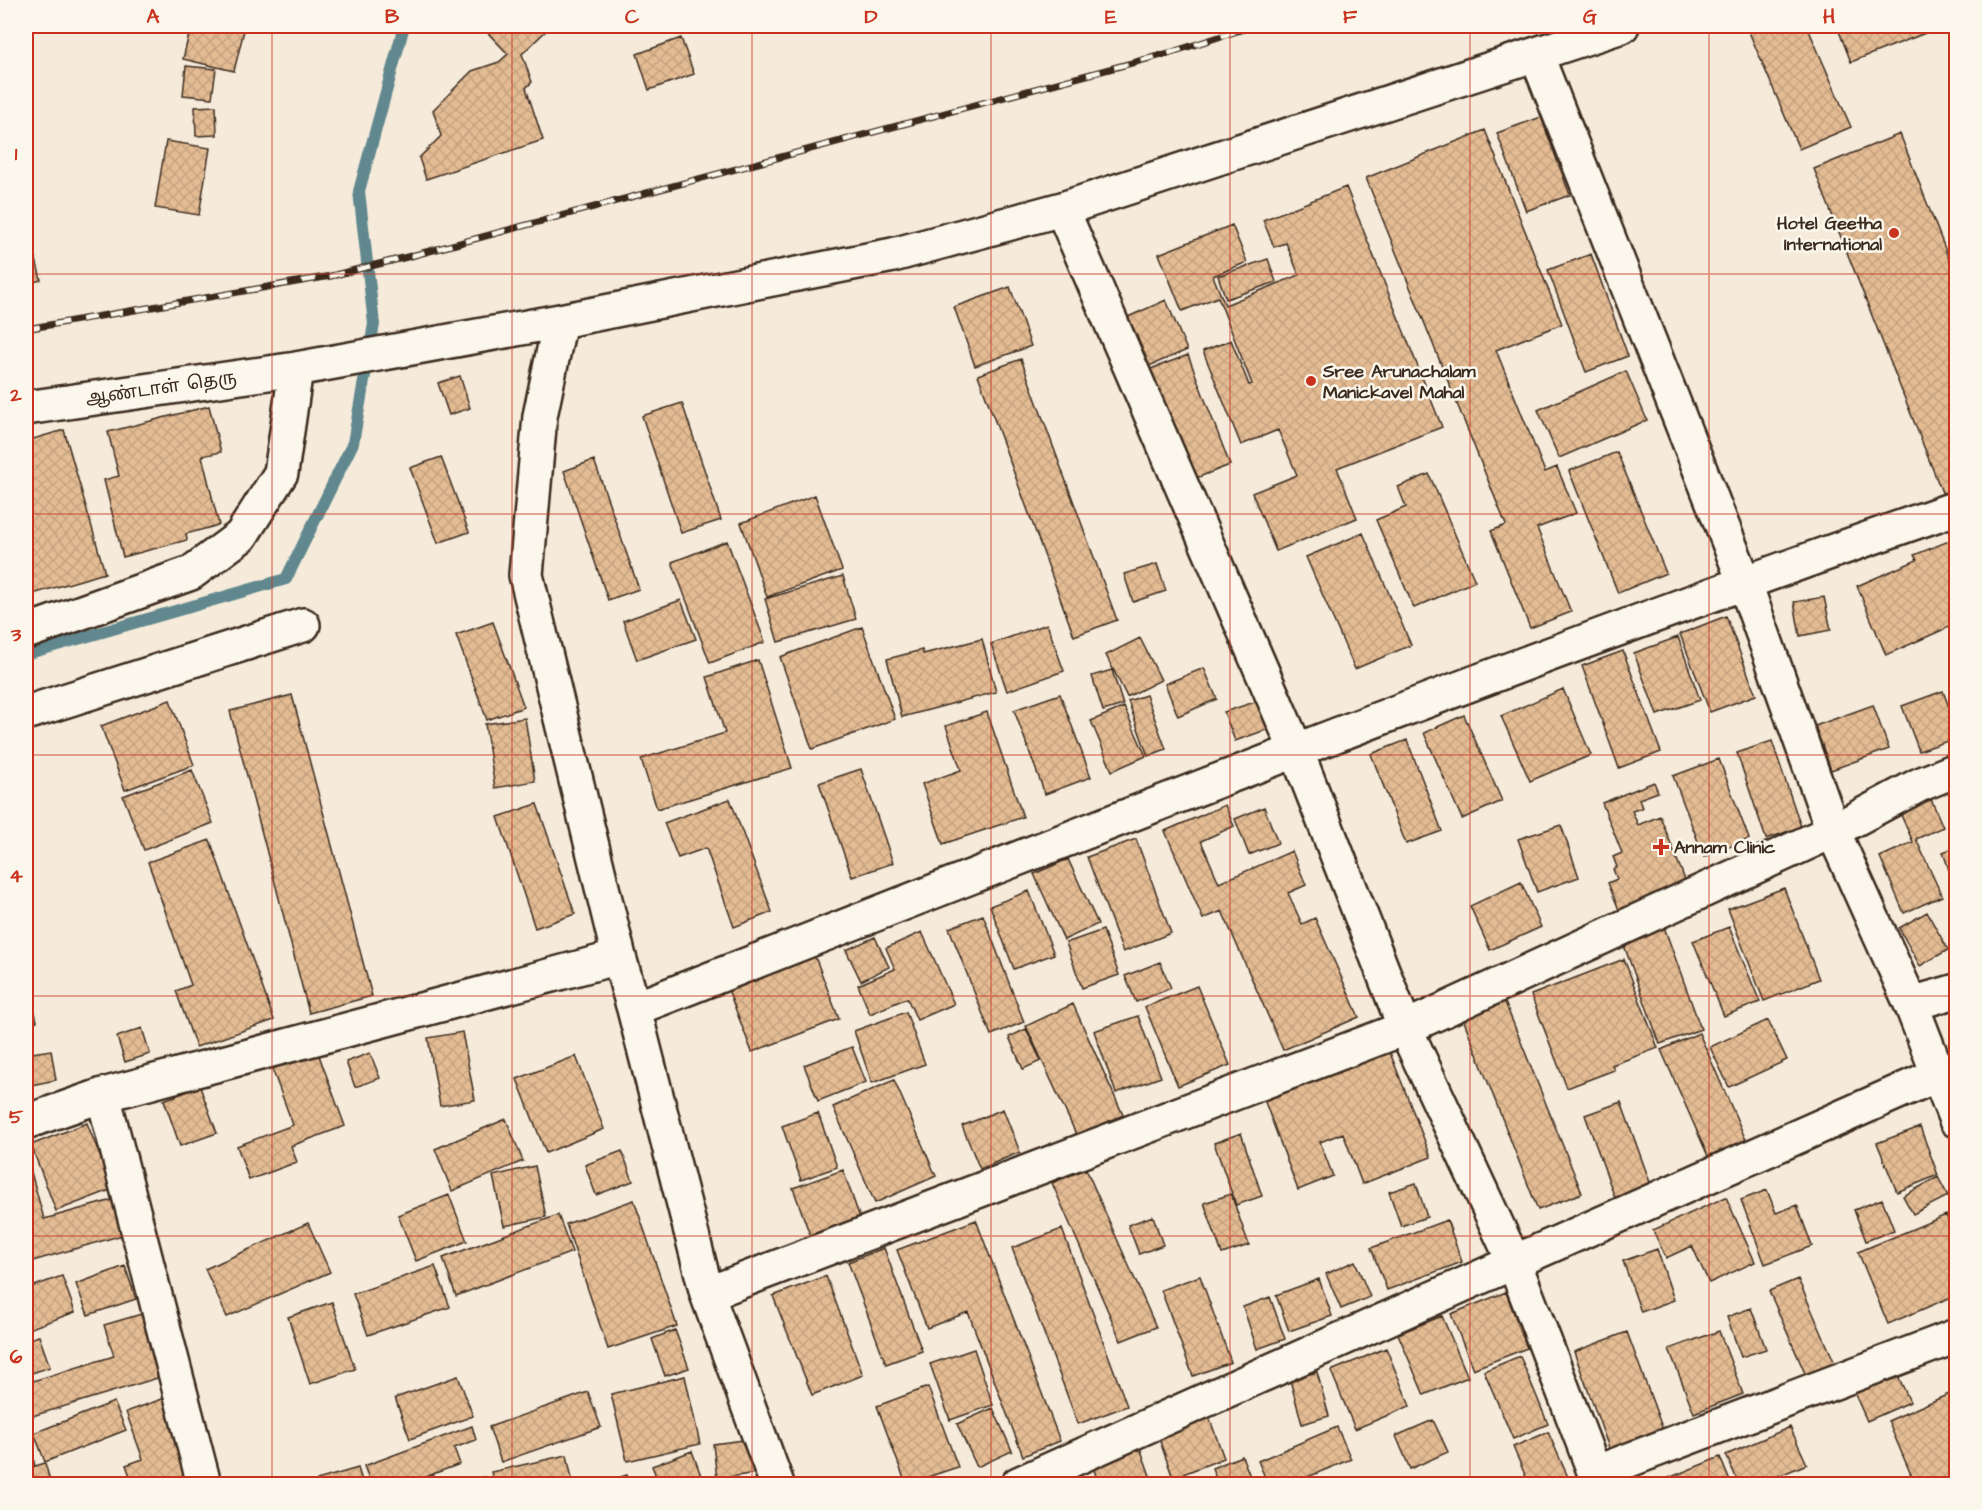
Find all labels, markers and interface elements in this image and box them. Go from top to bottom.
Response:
text: A [147,3,160,31]
text: B [385,3,400,31]
text: C [625,3,640,31]
text: D [865,3,878,31]
text: E [1105,3,1117,31]
text: F [1343,3,1358,31]
text: G [1583,3,1597,31]
text: H [1823,3,1835,31]
text: 1 [15,140,18,168]
place label: Hotel Geetha International [1777,211,1883,257]
marker: Hotel Geetha International [1887,226,1901,240]
place label: Sree Arunachalam Manickavel Mahal [1322,359,1476,405]
street label: ஆண்டாள் தெரு [84,365,238,411]
marker: Sree Arunachalam Manickavel Mahal [1304,374,1318,388]
text: 2 [9,381,22,409]
text: 3 [10,621,22,649]
place label: Annam Clinic [1674,835,1776,860]
marker: Annam Clinic [1652,838,1670,856]
text: 4 [9,862,23,890]
text: 5 [9,1103,24,1131]
text: 6 [10,1343,23,1371]

